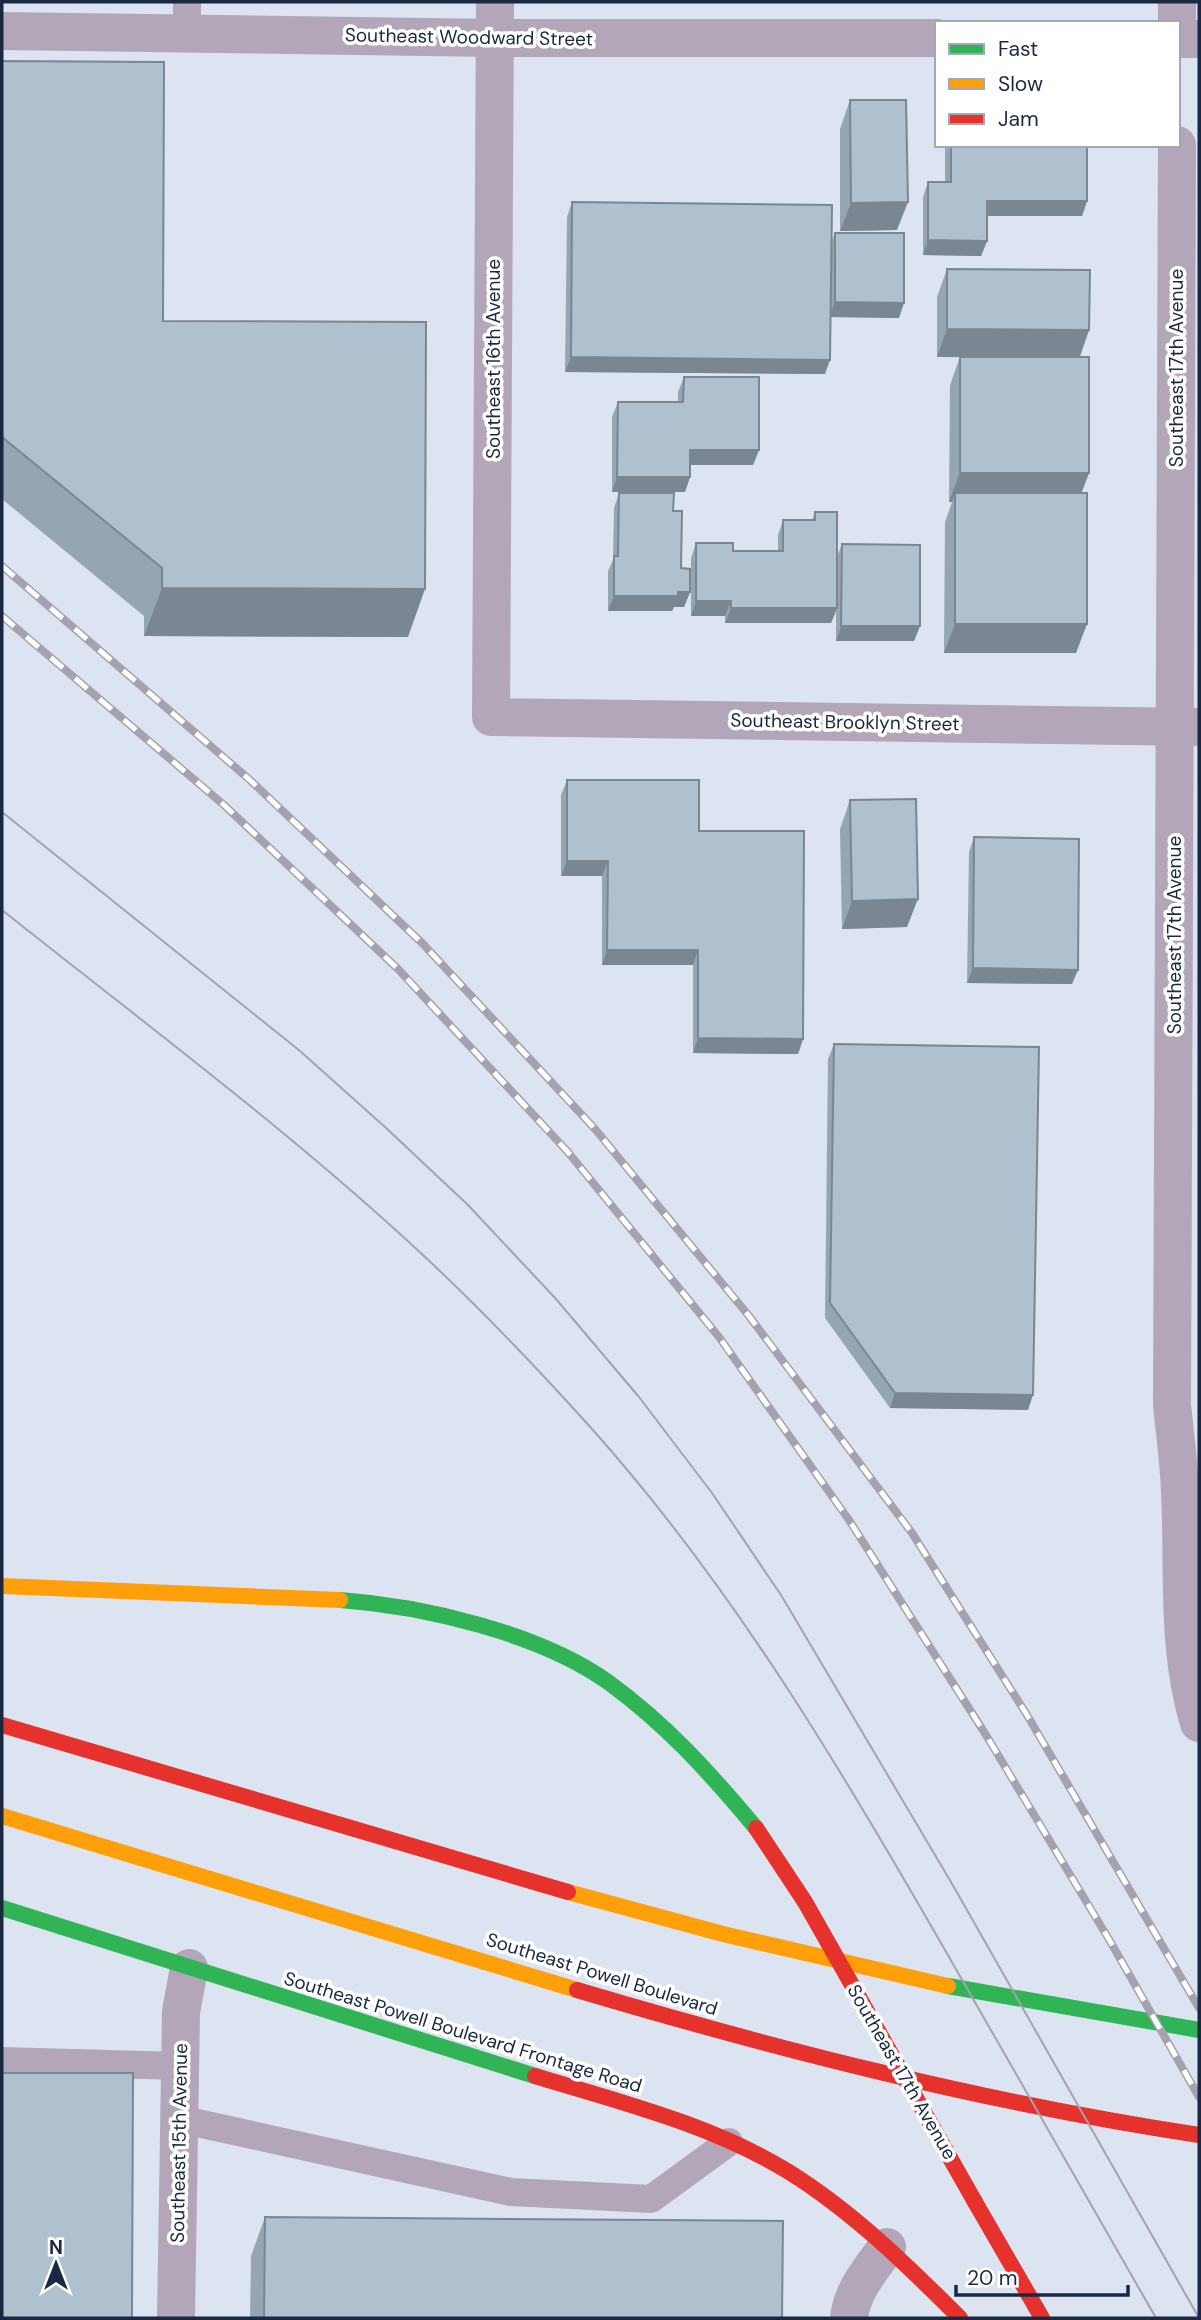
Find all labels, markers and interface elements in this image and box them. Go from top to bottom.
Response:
legend [935,21,1180,147]
street label: Southeast Woodward Street [345,22,593,52]
text: Fast [998,35,1038,63]
text: Slow [998,70,1043,98]
text: Jam [998,105,1039,133]
street label: Southeast 16th Avenue [481,259,506,459]
street label: Southeast 17th Avenue [1164,269,1189,467]
street label: Southeast Brooklyn Street [730,708,960,736]
street label: Southeast 17th Avenue [1162,836,1187,1034]
street label: Southeast Powell Boulevard [483,1927,721,2021]
street label: Southeast Powell Boulevard Frontage Road [281,1966,645,2098]
street label: Southeast 17th Avenue [842,1980,962,2164]
street label: Southeast 15th Avenue [165,2043,193,2243]
north arrow [21,2229,91,2299]
text: N [49,2235,63,2260]
scale bar [956,2254,1128,2298]
text: 20 m [967,2264,1018,2292]

